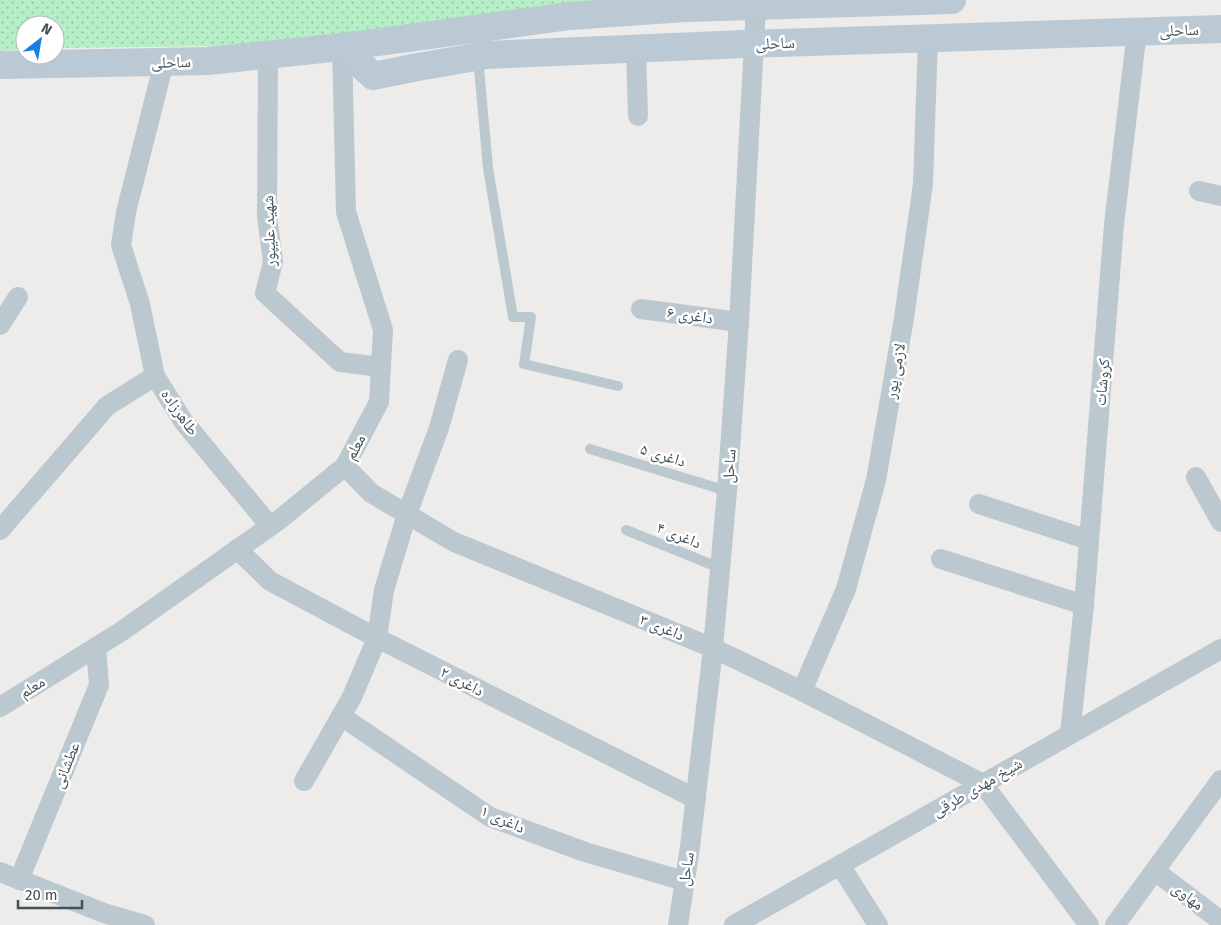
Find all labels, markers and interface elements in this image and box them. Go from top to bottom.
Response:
north arrow [15,15,65,65]
text: N [38,20,55,39]
street label: ساحلی [1159,20,1199,41]
street label: ساحلی [755,33,795,54]
street label: ساحلی [151,52,191,73]
street label: شهید علیپور [258,195,280,268]
street label: داغری ۶ [666,302,714,329]
street label: لازمی پور [881,342,910,401]
street label: کروشات [1090,357,1114,407]
street label: طاهرزاده [157,385,203,439]
street label: معلم [340,431,370,464]
street label: داغری ۵ [638,439,688,472]
street label: ساحل [718,448,741,484]
street label: داغری ۴ [654,518,704,553]
street label: داغری ۳ [637,610,687,645]
street label: داغری ۲ [437,662,487,701]
street label: معلم [16,672,49,703]
street label: عطشانی [48,739,85,791]
street label: شیخ مهدی طرقی [929,754,1026,821]
street label: داغری ۱ [478,801,528,838]
street label: ساحل [674,851,699,888]
scale bar [18,878,81,910]
street label: مهاوی [1168,878,1208,915]
text: 20 m [25,886,58,904]

